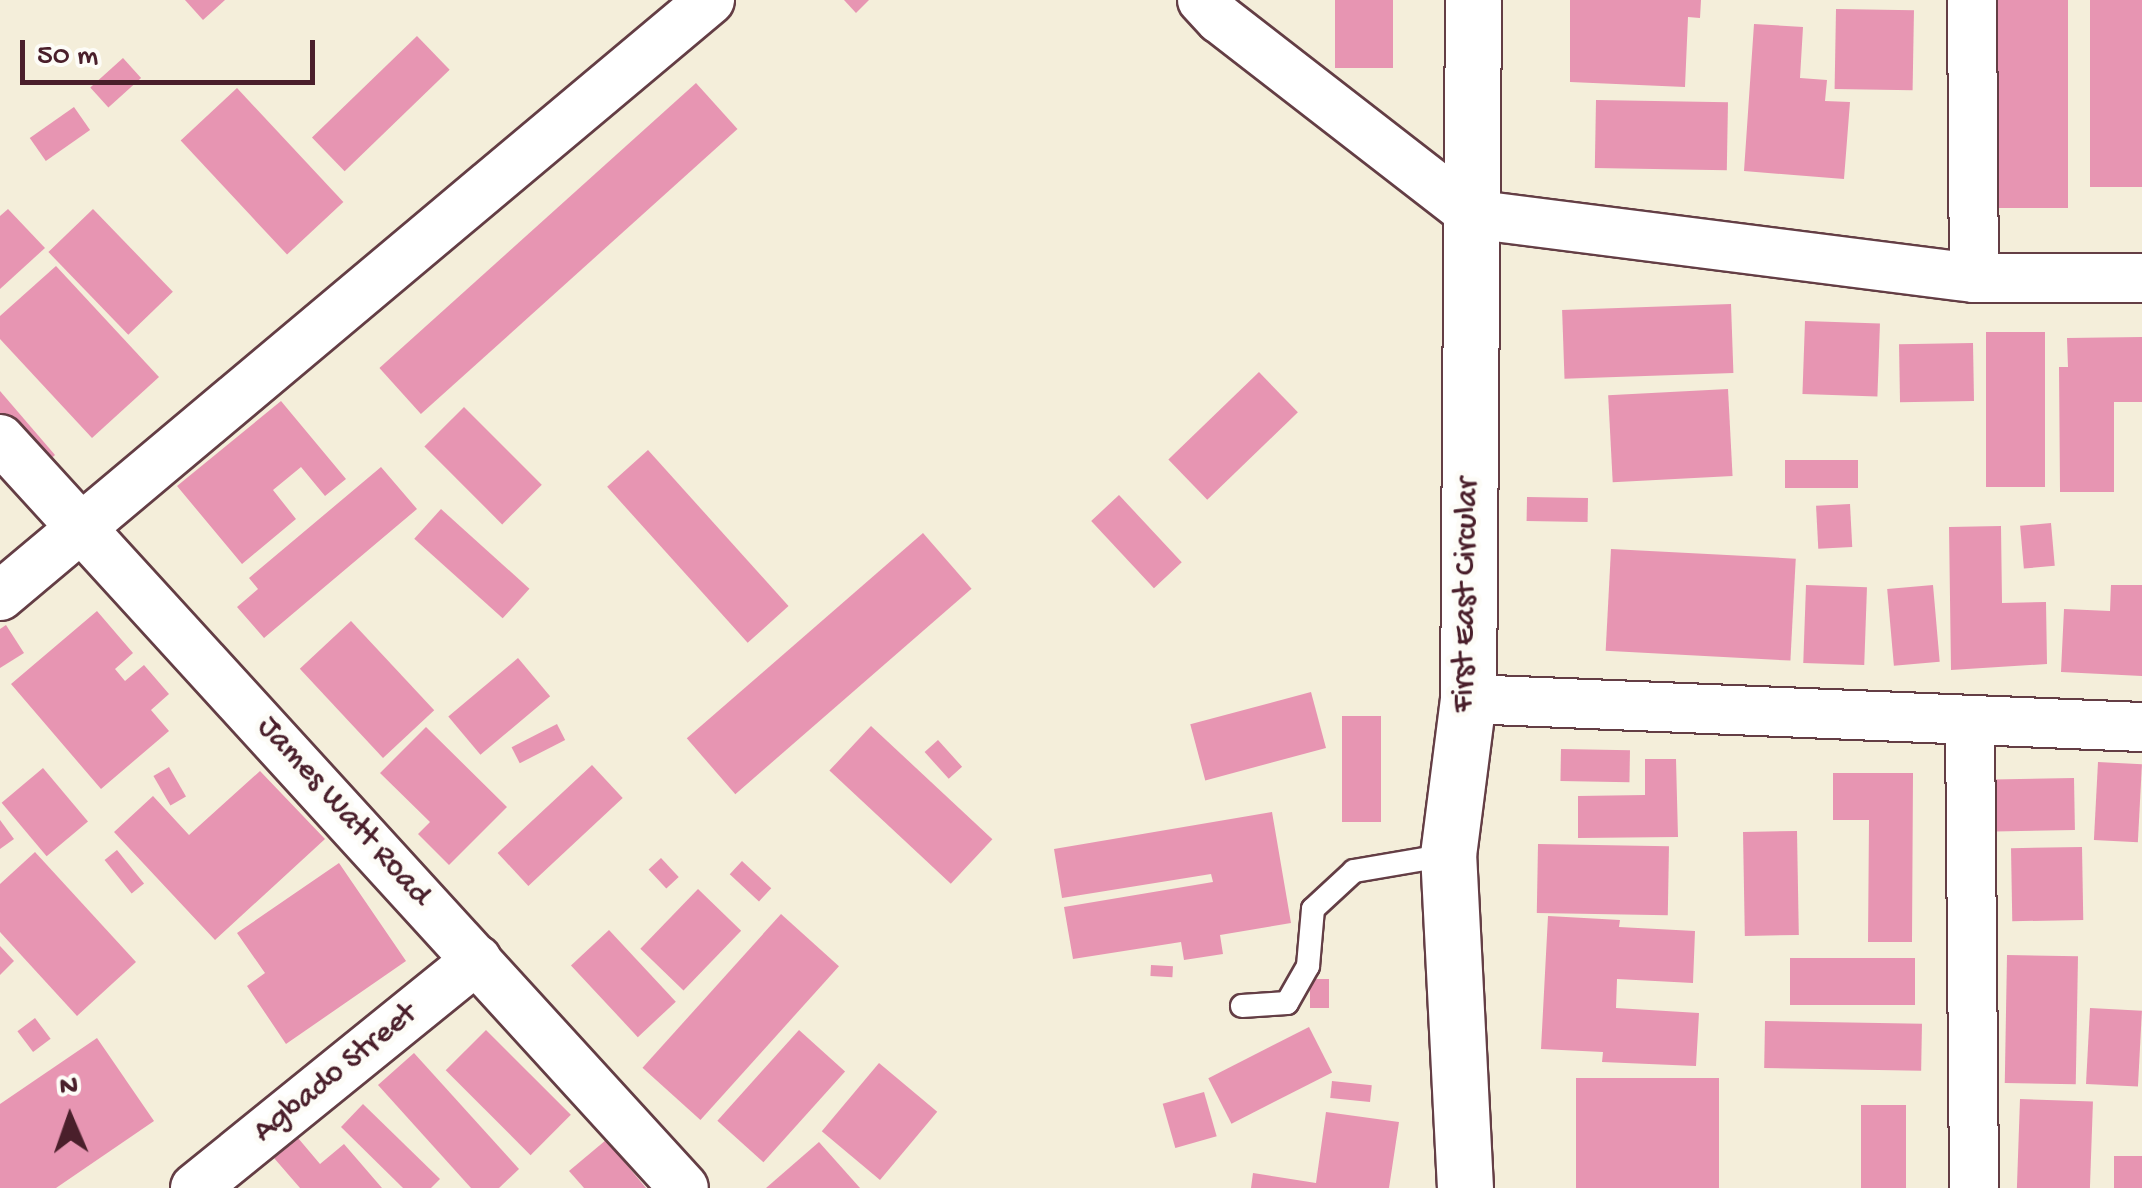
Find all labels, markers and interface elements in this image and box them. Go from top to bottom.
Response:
scale bar [25,20,320,82]
text: 50 m [37,40,98,75]
street label: First East Circular [1446,477,1488,713]
street label: James Watt Road [248,709,438,915]
street label: Agbado Street [246,996,426,1152]
north arrow [20,1068,120,1168]
text: N [59,1071,79,1104]

